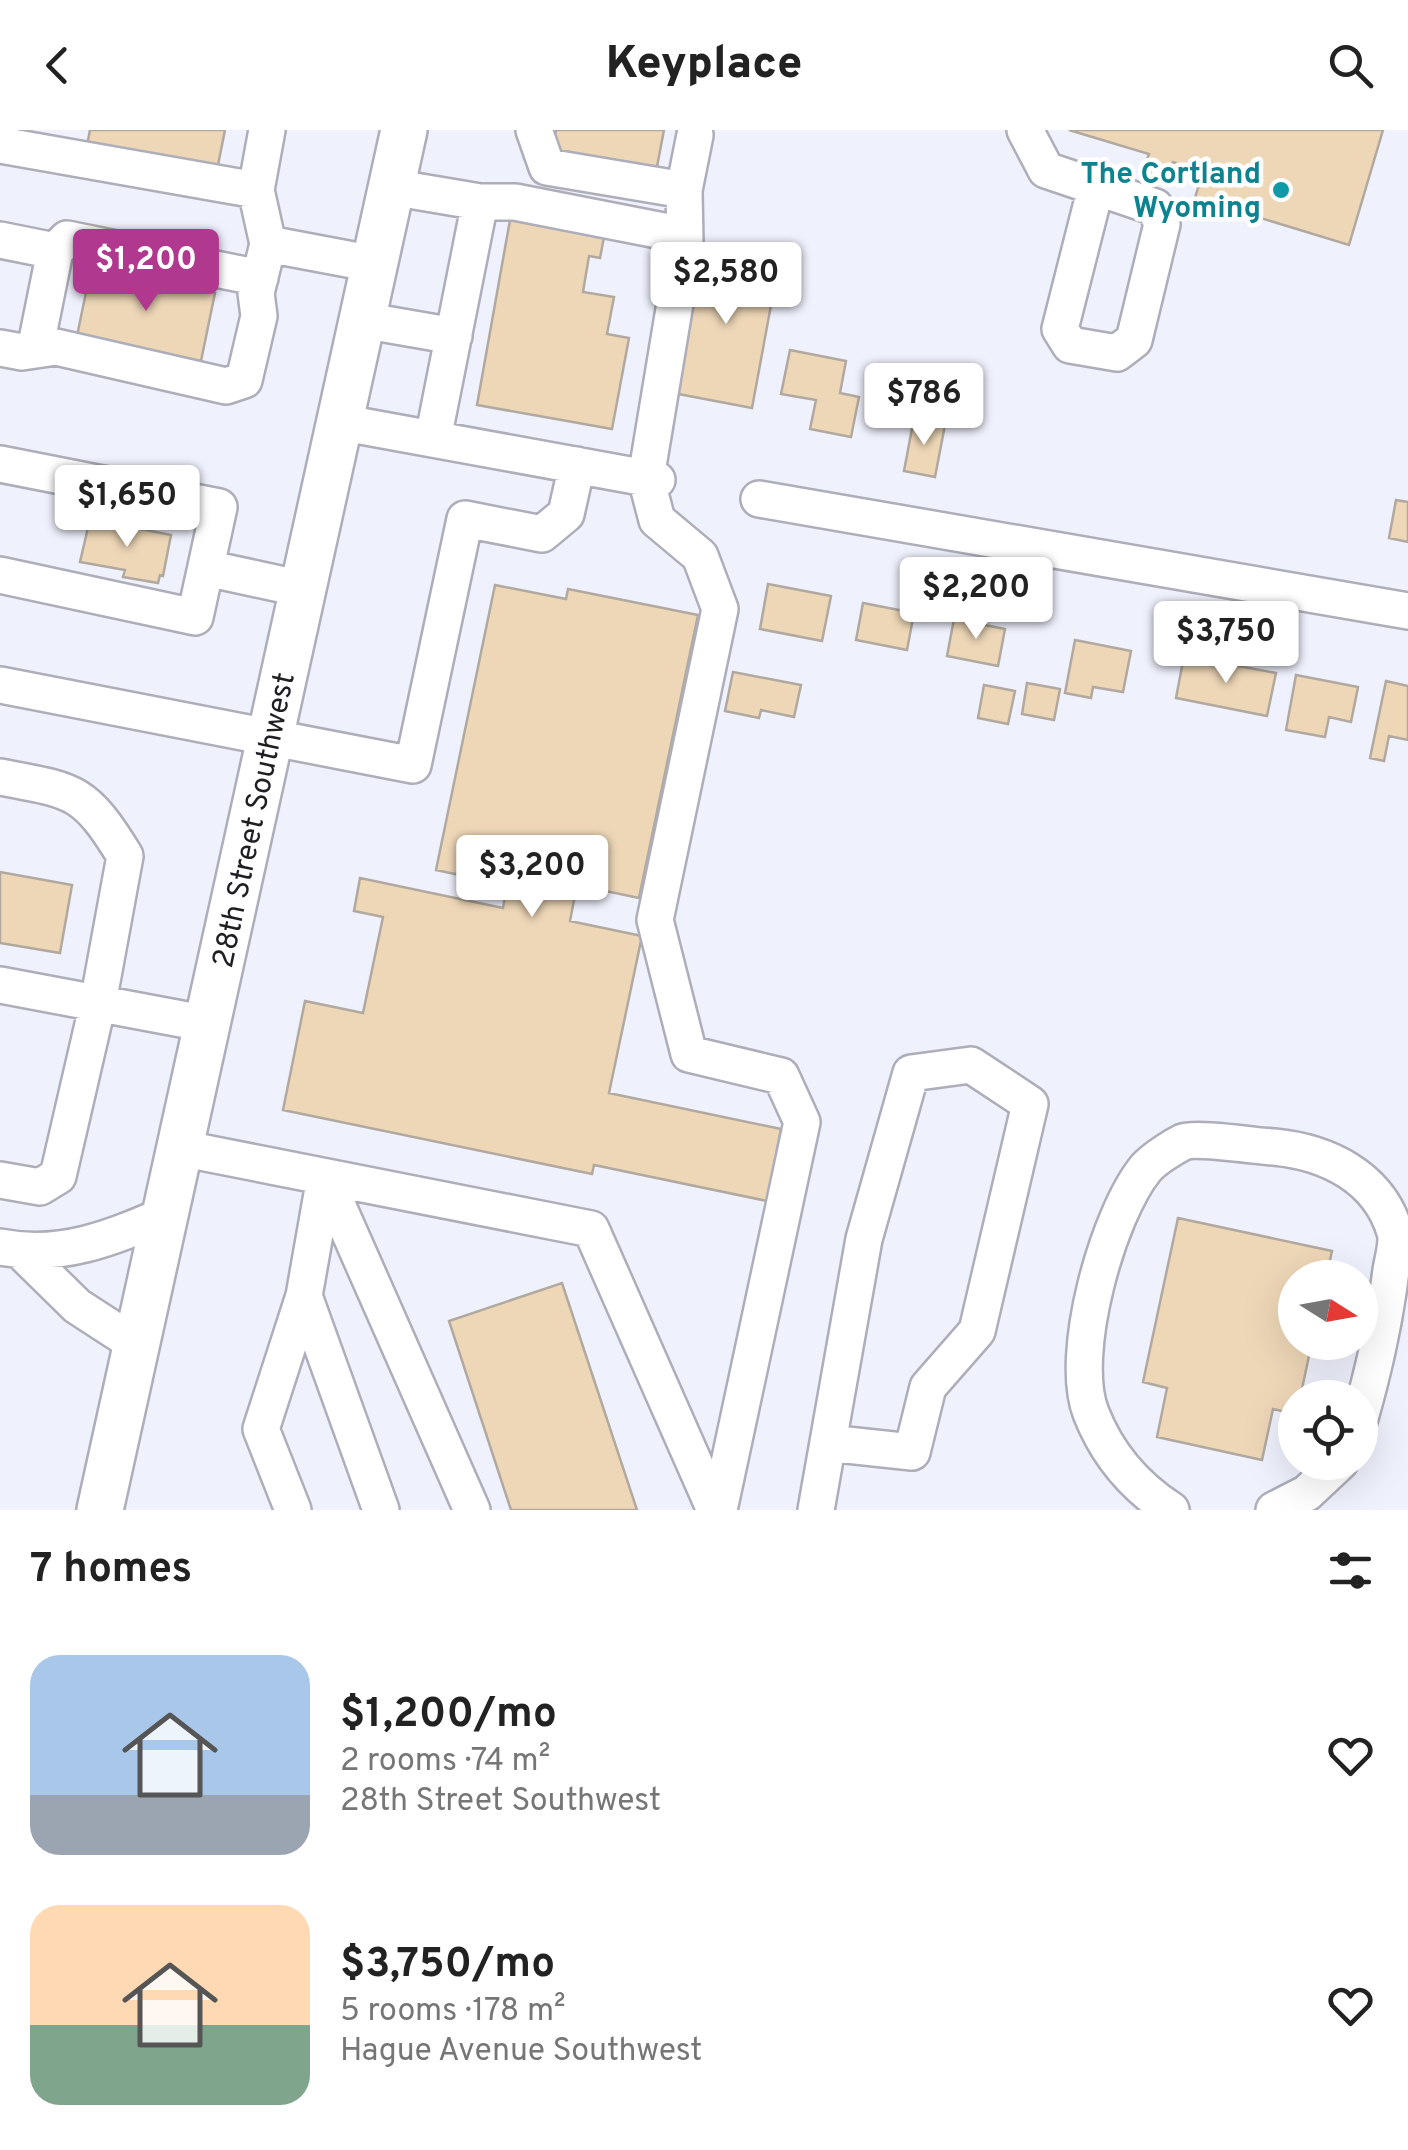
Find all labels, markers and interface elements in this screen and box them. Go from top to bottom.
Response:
text: Keyplace [606,37,802,94]
icon: back [30,38,85,93]
icon: search [1323,38,1378,93]
place label: The Cortland Wyoming [1080,157,1261,228]
marker: The Cortland Wyoming [1270,179,1292,201]
pin: $1,200 [65,229,227,314]
text: $1,200 [95,241,197,281]
pin: $2,580 [645,242,807,327]
text: $2,580 [672,254,780,294]
pin: $786 [865,363,983,448]
text: $786 [886,375,962,415]
pin: $1,650 [46,465,208,550]
text: $1,650 [77,477,177,517]
pin: $2,200 [895,557,1057,642]
text: $2,200 [922,569,1030,609]
pin: $3,750 [1145,601,1307,686]
text: $3,750 [1176,613,1276,653]
street label: 28th Street Southwest [206,669,305,972]
pin: $3,200 [451,835,613,920]
text: $3,200 [478,847,586,887]
north arrow [1278,1260,1378,1360]
map controls [1278,1260,1378,1480]
button: locate [1278,1380,1378,1480]
icon: filters [1323,1543,1378,1598]
text: 7 homes [30,1544,192,1597]
text: $1,200/mo [340,1689,557,1742]
icon: home [110,1695,230,1815]
icon: heart [1323,1728,1378,1783]
text: 2 rooms · 74 m² [340,1742,550,1782]
text: 28th Street Southwest [340,1782,661,1822]
text: $3,750/mo [340,1939,555,1992]
icon: home [110,1945,230,2065]
icon: heart [1323,1978,1378,2033]
text: 5 rooms · 178 m² [340,1992,566,2032]
text: Hague Avenue Southwest [340,2032,702,2072]

